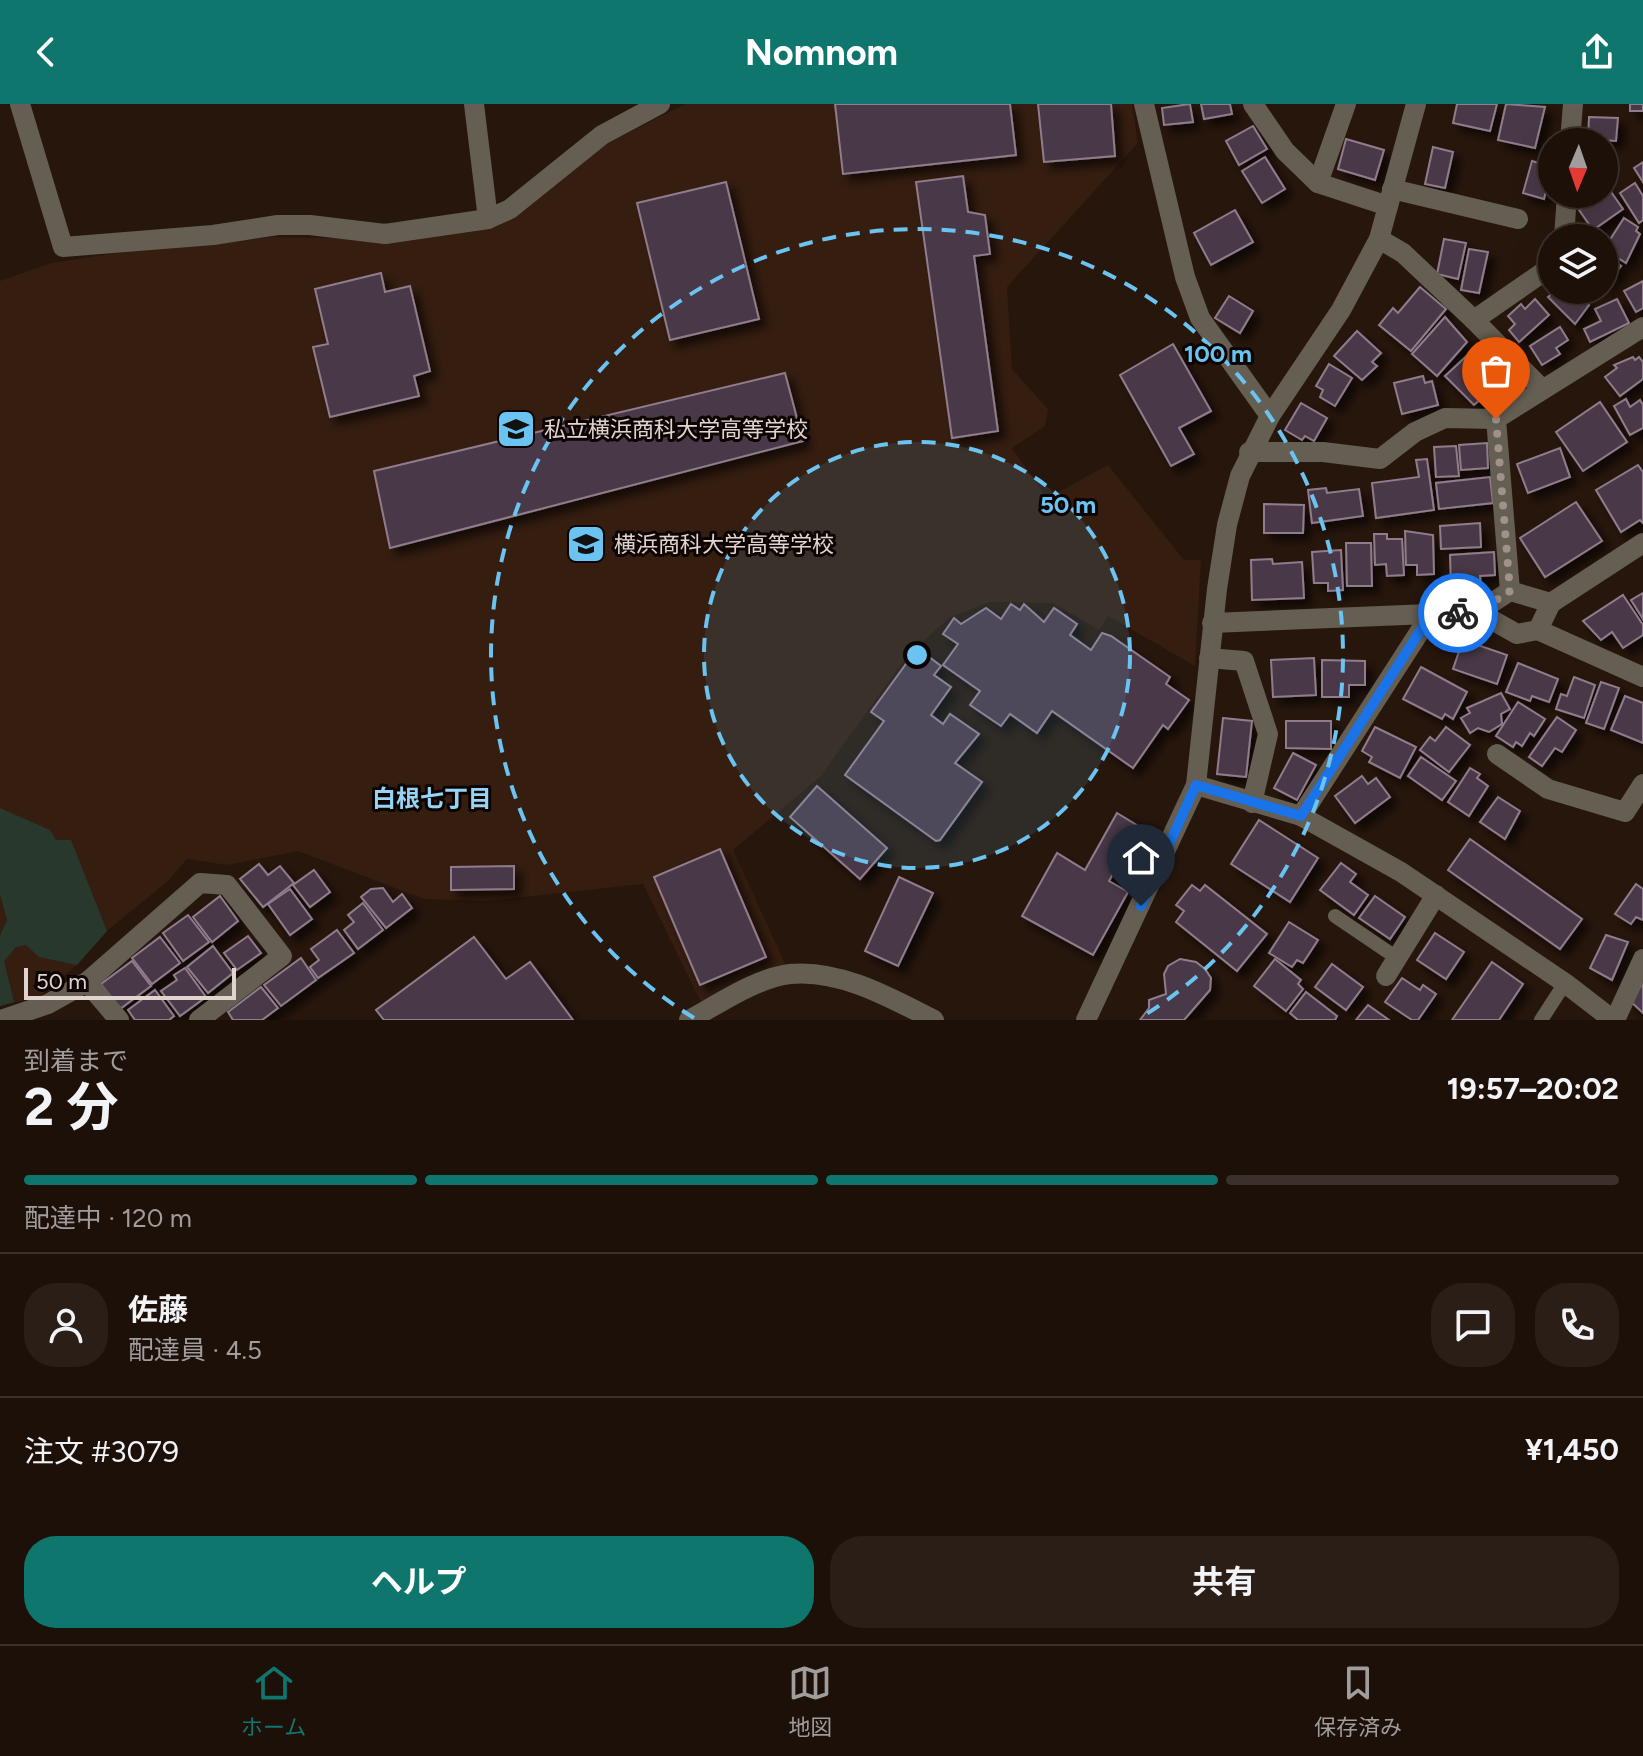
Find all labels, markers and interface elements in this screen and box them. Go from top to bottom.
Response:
icon: back [24,30,68,74]
icon: share [1575,30,1619,74]
text: Nomnom [745,31,898,74]
north arrow [1538,128,1618,208]
map controls [1538,128,1618,304]
button: layers [1538,224,1618,304]
pin [1462,337,1530,419]
text: 100 m [1184,339,1252,368]
icon: bag [1474,349,1518,393]
school or university icon: 私立横浜商科大学高等学校 [495,408,537,450]
place label: 私立横浜商科大学高等学校 [544,416,808,443]
text: 50 m [1040,490,1096,519]
school or university icon: 横浜商科大学高等学校 [565,523,607,565]
place label: 横浜商科大学高等学校 [614,531,834,558]
courier [1418,573,1498,653]
icon: bike [1436,591,1480,635]
centre of rings [903,641,931,669]
district label: 白根七丁目 [372,784,492,813]
pin [1107,824,1175,906]
icon: home [1119,836,1163,880]
scale bar [24,964,236,1000]
text: 50 m [36,968,87,995]
text: 到着まで [24,1045,128,1077]
text: 19:57–20:02 [1447,1070,1619,1107]
text: 2 分 [24,1076,118,1138]
text: 配達中 · 120 m [24,1202,192,1234]
button: person [24,1283,108,1367]
button: chat [1431,1283,1515,1367]
button: phone [1535,1283,1619,1367]
text: 佐藤 [128,1291,188,1328]
text: 配達員 · 4.5 [128,1334,262,1366]
text: ¥1,450 [1525,1431,1619,1468]
text: 注文 #3079 [24,1433,179,1470]
button: ヘルプ [24,1536,814,1628]
button: 共有 [830,1536,1619,1628]
tab: ホーム [241,1661,306,1741]
tab: 地図 [788,1661,832,1741]
tab: 保存済み [1314,1661,1402,1741]

